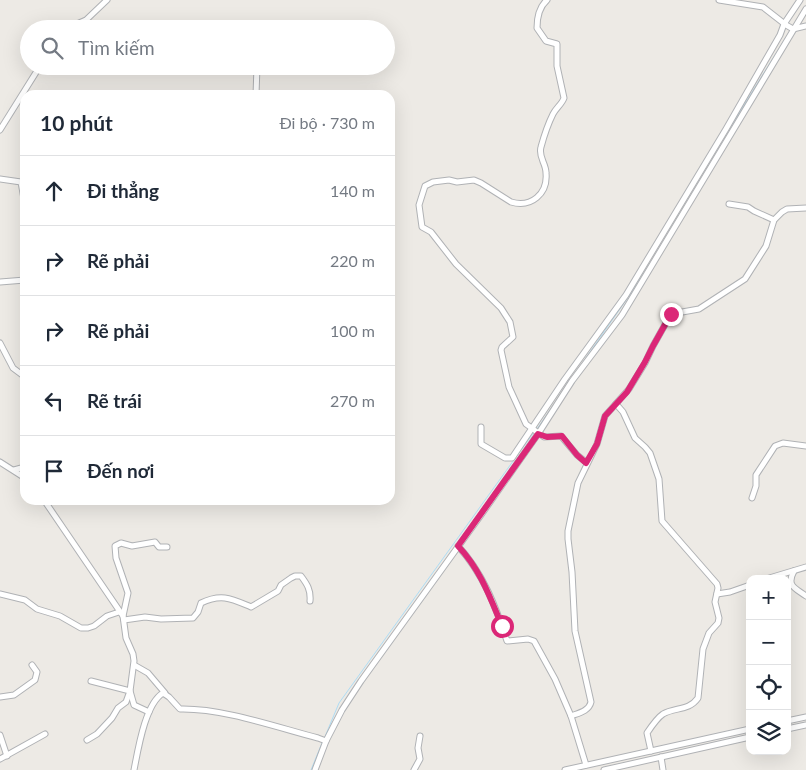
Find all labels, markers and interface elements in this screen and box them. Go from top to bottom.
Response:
search box [20,20,395,75]
icon: search [38,34,66,62]
text: Tìm kiếm [78,36,155,59]
text: 10 phút [40,110,113,135]
text: Đi bộ · 730 m [279,113,375,132]
icon: ahead [40,177,68,205]
text: Đi thẳng [87,179,159,202]
text: 140 m [330,181,375,200]
icon: right [40,247,68,275]
text: Rẽ phải [87,249,149,272]
text: 220 m [330,251,375,270]
route end [660,303,683,326]
icon: right [40,317,68,345]
text: Rẽ phải [87,319,149,342]
text: 100 m [330,321,375,340]
icon: left [40,387,68,415]
text: Rẽ trái [87,389,142,412]
text: 270 m [330,391,375,410]
icon: arrive [40,457,68,485]
text: Đến nơi [87,459,154,482]
map controls [746,575,791,755]
button: + [746,575,791,620]
route start [491,615,514,638]
button: − [746,620,791,665]
button: locate [746,665,791,710]
button: layers [746,710,791,755]

